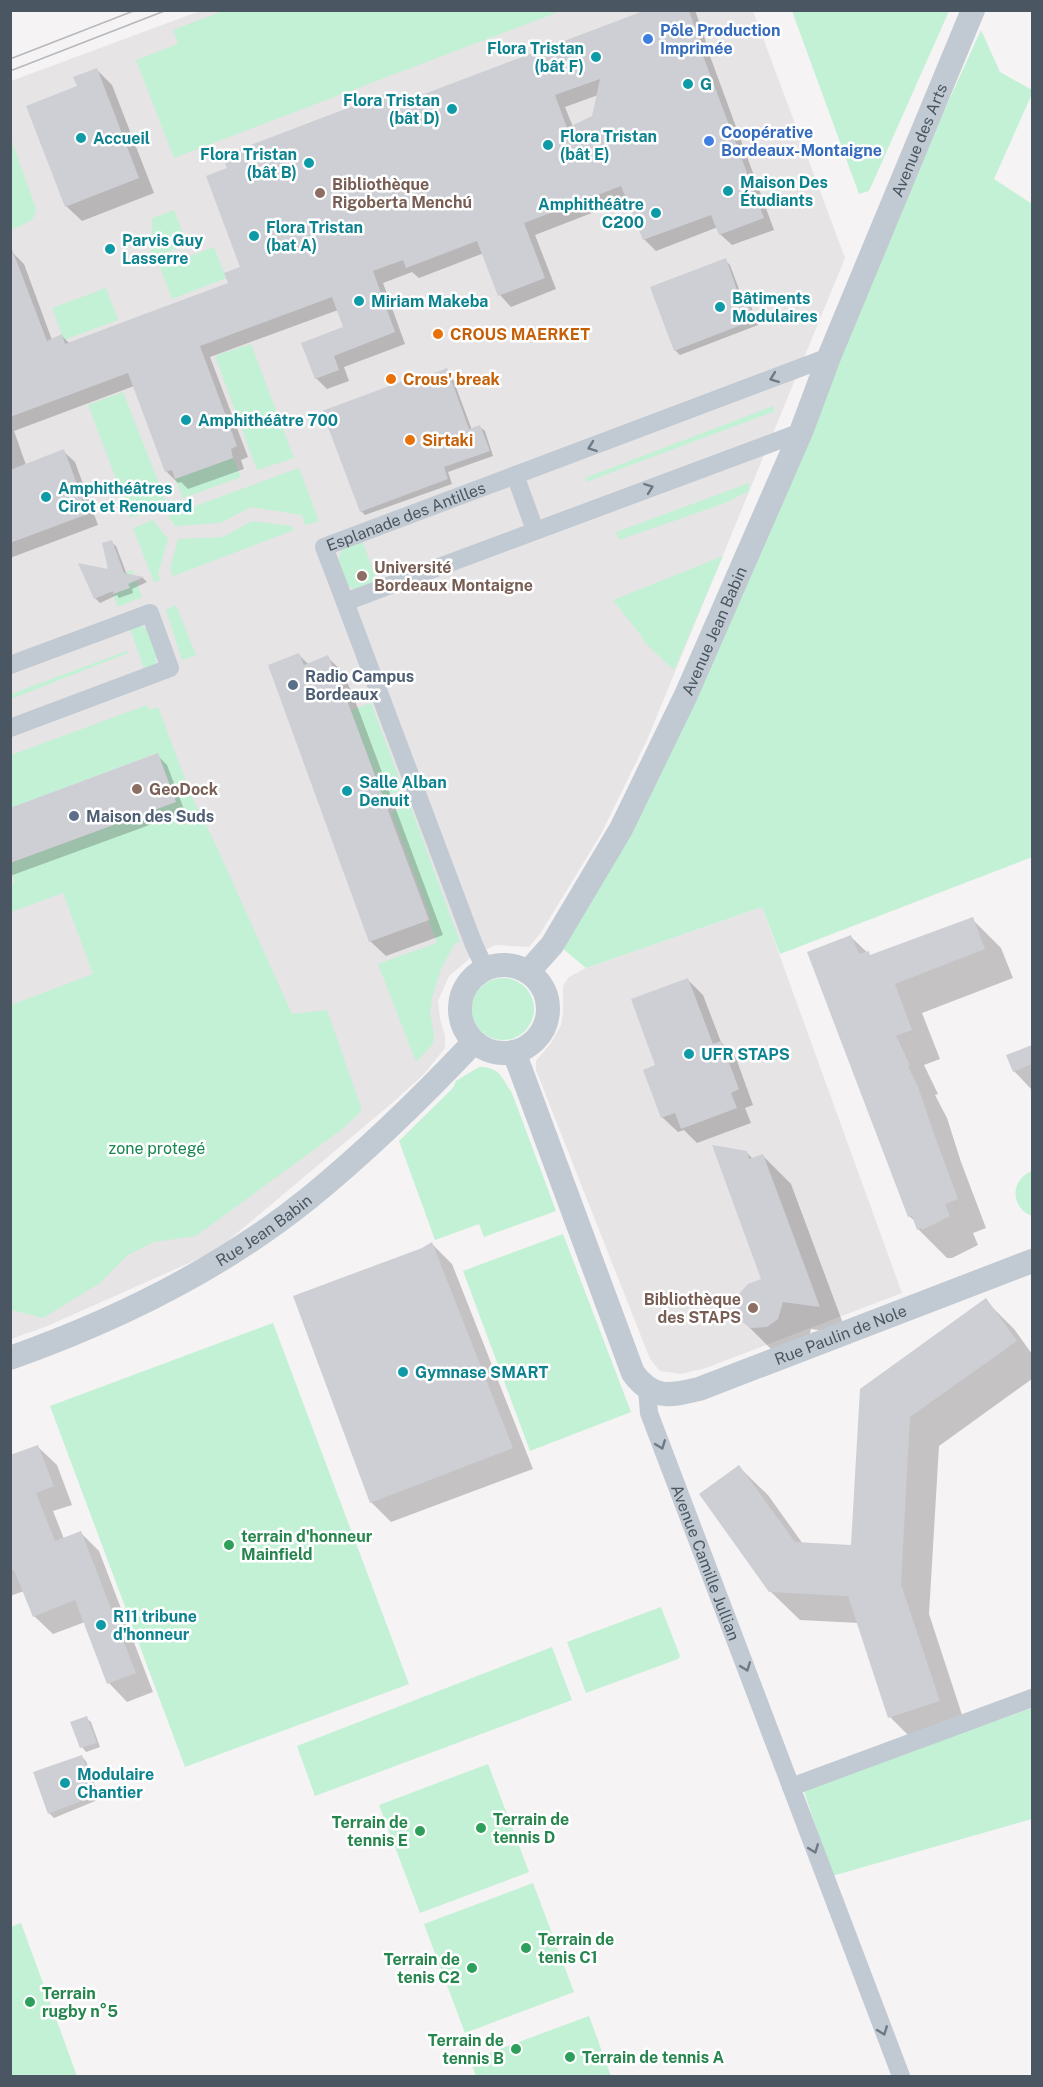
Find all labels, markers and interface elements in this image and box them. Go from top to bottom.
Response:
place label: Pôle Production Imprimée [660,21,781,58]
marker: Pôle Production Imprimée [641,32,655,46]
place label: Flora Tristan (bât F) [487,39,584,76]
marker: Flora Tristan (bât F) [589,50,603,64]
place label: G [700,75,712,94]
marker: G [681,77,695,91]
street label: Avenue des Arts [888,81,951,200]
place label: Flora Tristan (bât D) [343,91,440,128]
marker: Flora Tristan (bât D) [445,102,459,116]
place label: Coopérative Bordeaux-Montaigne [721,123,882,160]
place label: Flora Tristan (bât E) [560,127,657,164]
place label: Accueil [93,129,150,148]
marker: Accueil [74,131,88,145]
marker: Coopérative Bordeaux-Montaigne [702,134,716,148]
marker: Flora Tristan (bât E) [541,138,555,152]
place label: Flora Tristan (bât B) [200,145,297,182]
marker: Flora Tristan (bât B) [302,156,316,170]
place label: Maison Des Étudiants [740,173,828,210]
place label: Bibliothèque Rigoberta Menchú [332,175,472,212]
marker: Maison Des Étudiants [721,184,735,198]
marker: Bibliothèque Rigoberta Menchú [313,186,327,200]
place label: Amphithéâtre C200 [538,195,644,232]
marker: Amphithéâtre C200 [649,206,663,220]
place label: Flora Tristan (bat A) [266,218,363,255]
marker: Flora Tristan (bat A) [247,229,261,243]
place label: Parvis Guy Lasserre [122,231,203,268]
marker: Parvis Guy Lasserre [103,242,117,256]
place label: Bâtiments Modulaires [732,289,818,326]
place label: Miriam Makeba [371,292,488,311]
marker: Miriam Makeba [352,294,366,308]
marker: Bâtiments Modulaires [713,300,727,314]
place label: CROUS MAERKET [450,325,590,344]
marker: CROUS MAERKET [431,327,445,341]
place label: Crous' break [403,370,500,389]
one-way arrow [770,371,781,383]
marker: Crous' break [384,372,398,386]
place label: Amphithéâtre 700 [198,411,338,430]
marker: Amphithéâtre 700 [179,413,193,427]
place label: Sirtaki [422,431,473,450]
marker: Sirtaki [403,433,417,447]
one-way arrow [587,439,598,452]
street label: Esplanade des Antilles [324,478,488,555]
place label: Amphithéâtres Cirot et Renouard [58,479,192,516]
one-way arrow [643,483,654,495]
marker: Amphithéâtres Cirot et Renouard [39,490,53,504]
place label: Université Bordeaux Montaigne [374,558,533,595]
street label: Avenue Jean Babin [678,564,751,698]
marker: Université Bordeaux Montaigne [355,569,369,583]
place label: Radio Campus Bordeaux [305,667,414,704]
marker: Radio Campus Bordeaux [286,678,300,692]
place label: Salle Alban Denuit [359,773,447,810]
place label: GeoDock [149,780,218,799]
marker: GeoDock [130,782,144,796]
marker: Salle Alban Denuit [340,784,354,798]
place label: Maison des Suds [86,807,214,826]
marker: Maison des Suds [67,809,81,823]
place label: UFR STAPS [701,1045,790,1064]
marker: UFR STAPS [682,1047,696,1061]
park label: zone protegé [109,1139,205,1158]
street label: Rue Jean Babin [213,1191,316,1270]
place label: Bibliothèque des STAPS [644,1290,741,1327]
marker: Bibliothèque des STAPS [746,1301,760,1315]
street label: Rue Paulin de Nole [772,1301,909,1369]
place label: Gymnase SMART [415,1363,548,1382]
marker: Gymnase SMART [396,1365,410,1379]
one-way arrow [654,1439,666,1450]
street label: Avenue Camille Jullian [667,1482,744,1643]
place label: terrain d'honneur Mainfield [241,1527,373,1564]
marker: terrain d'honneur Mainfield [222,1538,236,1552]
place label: R11 tribune d'honneur [113,1607,197,1644]
marker: R11 tribune d'honneur [94,1618,108,1632]
one-way arrow [738,1661,751,1671]
place label: Modulaire Chantier [77,1765,154,1802]
marker: Modulaire Chantier [58,1776,72,1790]
place label: Terrain de tennis D [493,1810,569,1847]
place label: Terrain de tennis E [332,1813,408,1850]
marker: Terrain de tennis D [474,1821,488,1835]
marker: Terrain de tennis E [413,1824,427,1838]
one-way arrow [807,1843,820,1854]
place label: Terrain de tenis C1 [538,1930,614,1967]
marker: Terrain de tenis C1 [519,1941,533,1955]
place label: Terrain de tenis C2 [384,1950,460,1987]
marker: Terrain de tenis C2 [465,1961,479,1975]
place label: Terrain rugby n°5 [42,1984,118,2021]
marker: Terrain rugby n°5 [23,1995,37,2009]
one-way arrow [876,2026,889,2036]
place label: Terrain de tennis B [428,2031,504,2068]
marker: Terrain de tennis B [509,2042,523,2056]
place label: Terrain de tennis A [582,2048,725,2067]
marker: Terrain de tennis A [563,2050,577,2064]

